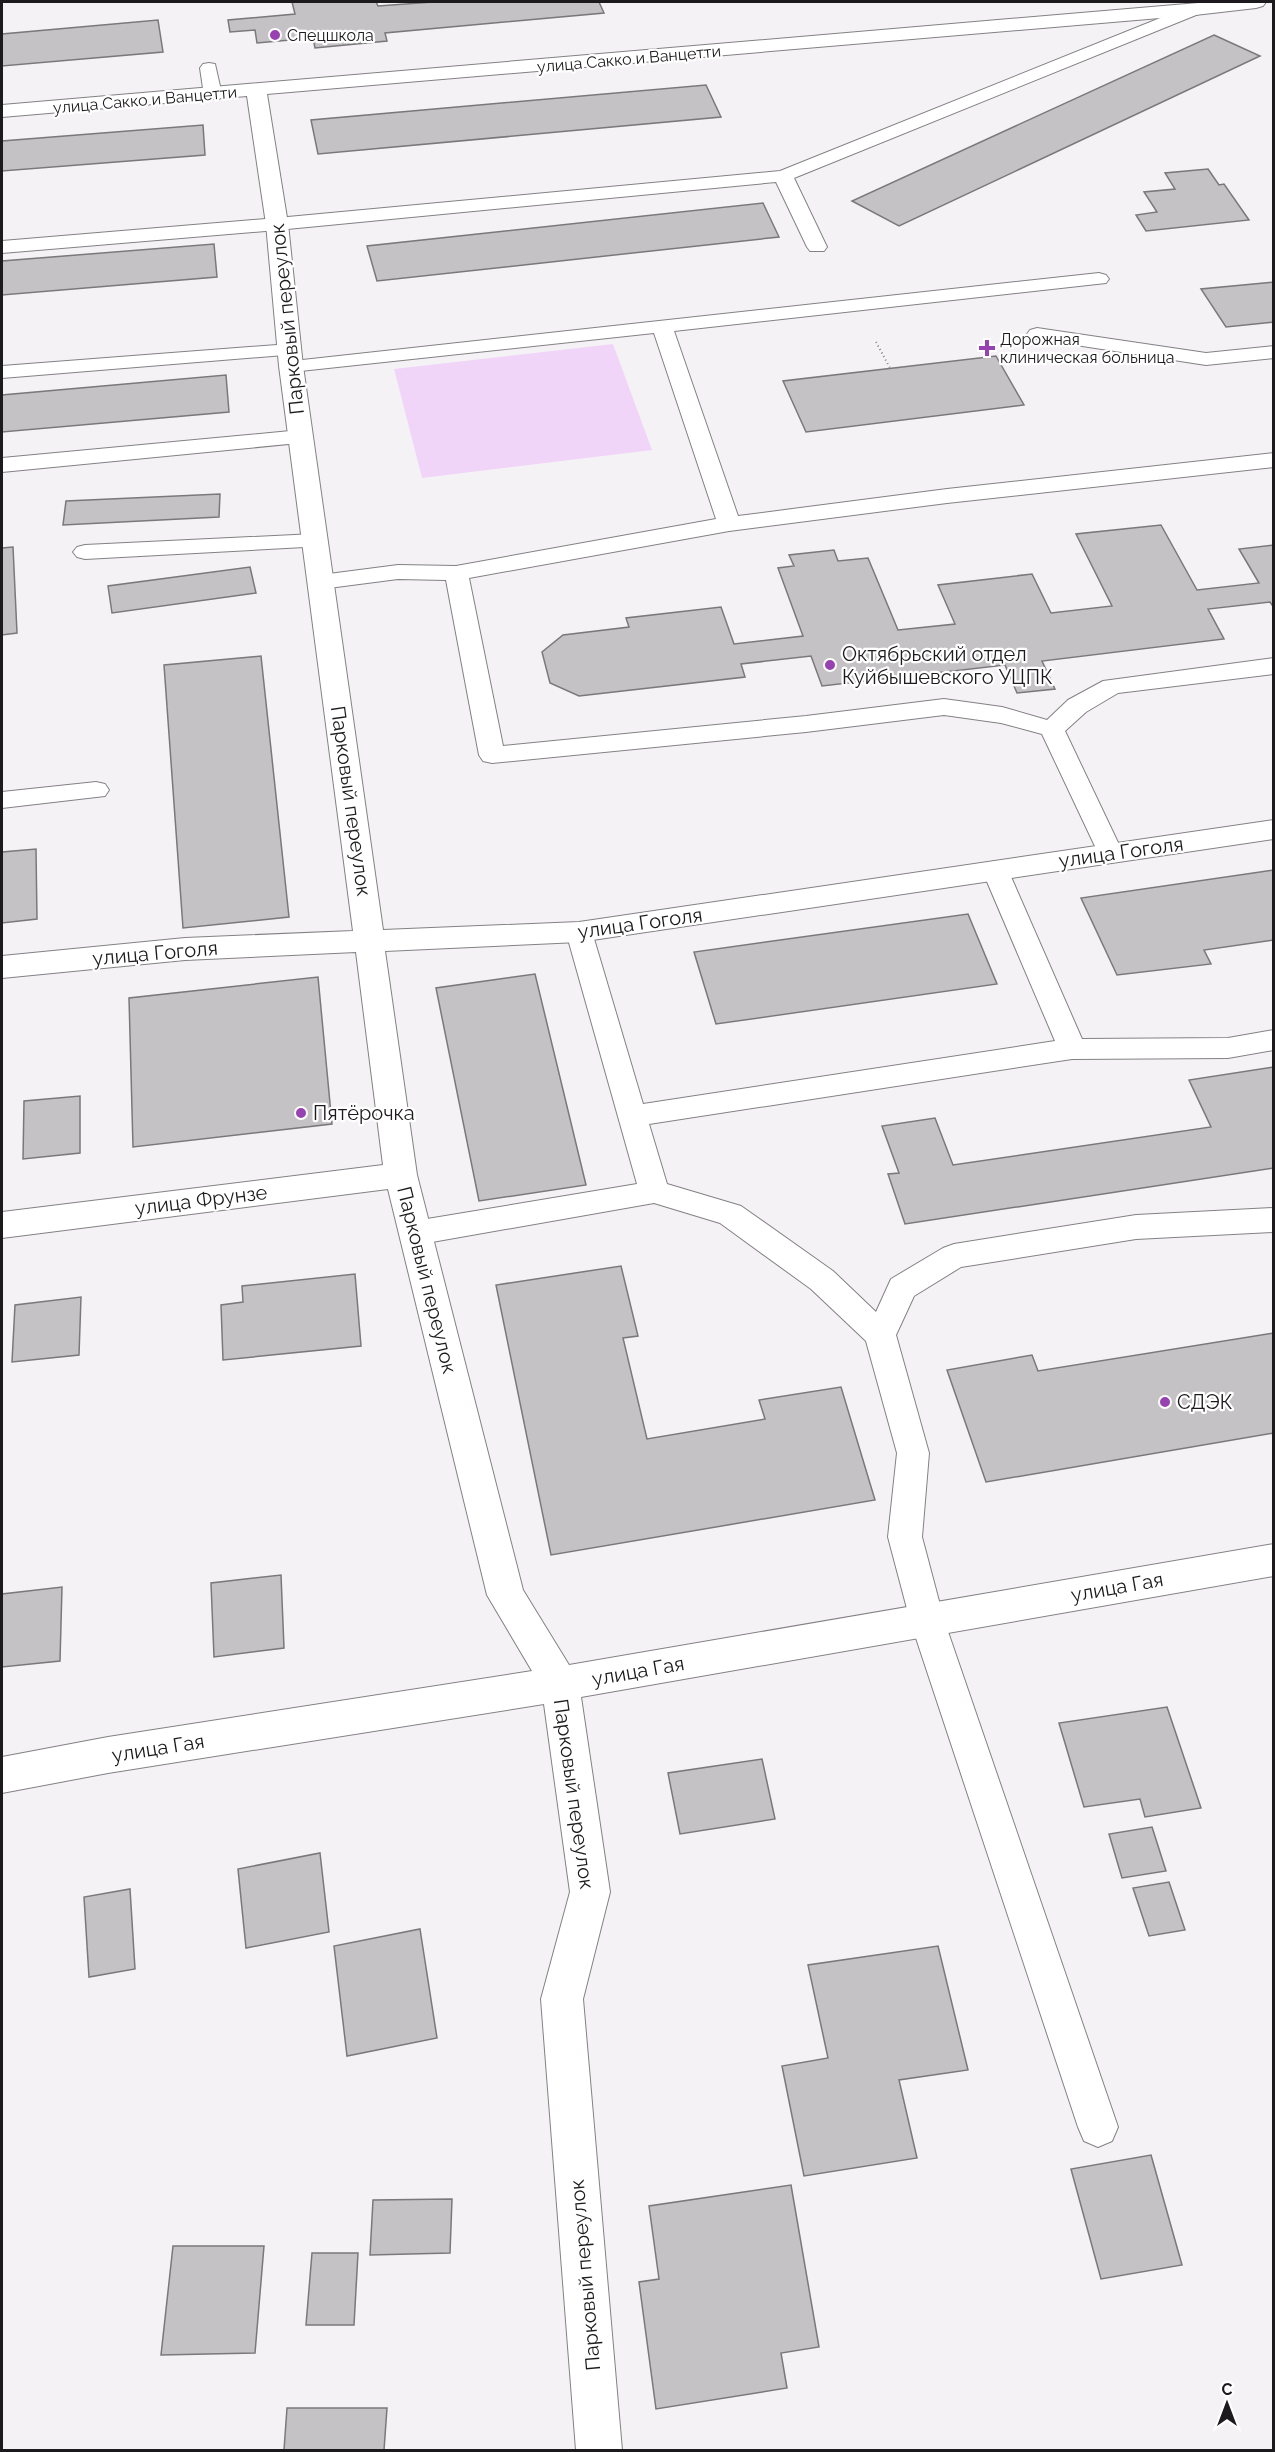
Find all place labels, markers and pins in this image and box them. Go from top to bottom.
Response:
place label: Спецшкола [287,26,374,45]
marker: Спецшкола [268,28,282,42]
place label: Дорожная клиническая больница [1000,330,1175,367]
marker: Дорожная клиническая больница [978,339,996,357]
place label: Октябрьский отдел Куйбышевского УЦПК [842,642,1053,689]
marker: Октябрьский отдел Куйбышевского УЦПК [823,658,837,672]
place label: Пятёрочка [313,1101,415,1125]
marker: Пятёрочка [294,1106,308,1120]
place label: СДЭК [1177,1390,1233,1414]
marker: СДЭК [1158,1395,1172,1409]

